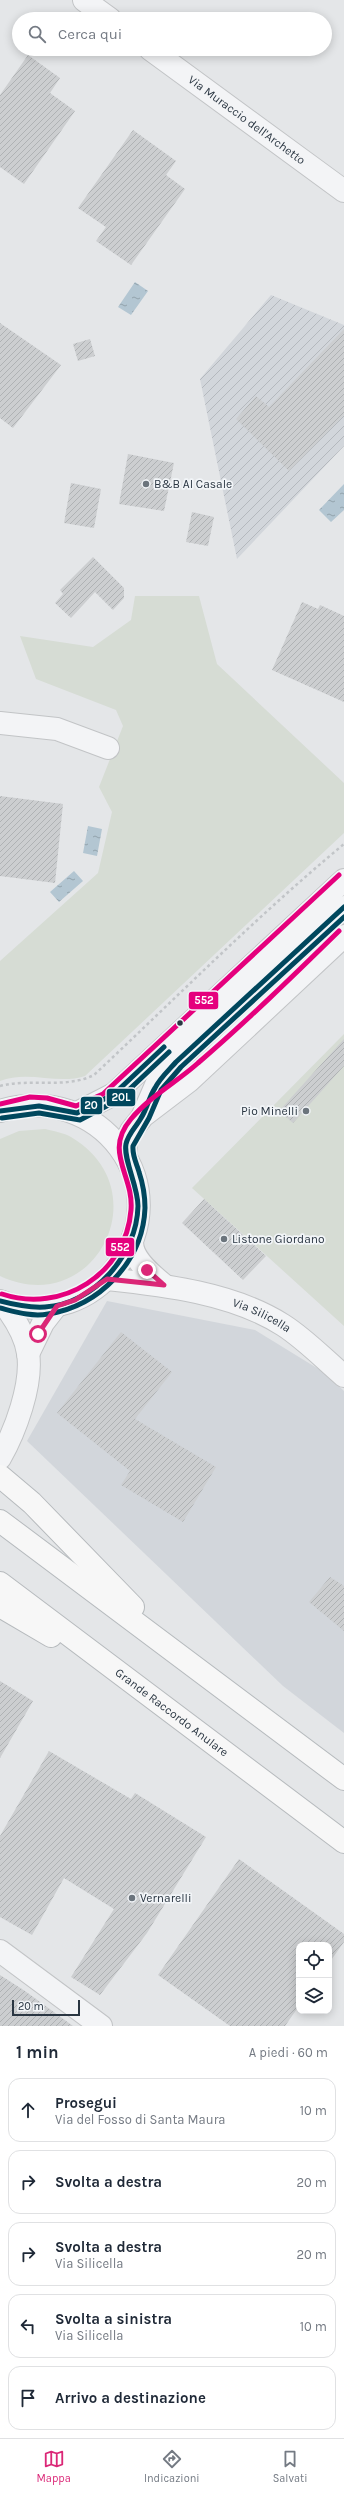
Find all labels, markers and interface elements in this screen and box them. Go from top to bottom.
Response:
search box [12,12,332,56]
icon: search [26,23,48,45]
text: Cerca qui [58,25,122,43]
street label: Via Muraccio dell'Archetto [185,72,308,167]
place label: B&B Al Casale [154,477,232,491]
marker: B&B Al Casale [141,479,151,489]
line badge: 552 [188,991,219,1010]
text: 552 [194,994,214,1007]
unlabelled marker [175,1018,185,1028]
line badge: 20L [106,1088,136,1107]
text: 20L [111,1091,131,1104]
line badge: 20 [80,1096,103,1115]
text: 20 [84,1099,98,1112]
place label: Pio Minelli [241,1104,298,1118]
marker: Pio Minelli [301,1106,311,1116]
place label: Listone Giordano [232,1232,325,1246]
marker: Listone Giordano [219,1234,229,1244]
line badge: 552 [105,1237,135,1257]
text: 552 [110,1241,130,1254]
route end [138,1261,156,1279]
street label: Via Silicella [231,1295,294,1335]
route start [29,1325,47,1343]
street label: Grande Raccordo Anulare [112,1665,231,1759]
place label: Vernarelli [140,1891,192,1905]
marker: Vernarelli [127,1893,137,1903]
map controls [296,1942,332,2014]
button: locate [296,1942,332,1978]
button: layers [296,1978,332,2014]
scale bar [12,1998,80,2017]
text: 20 m [18,2000,44,2013]
text: 1 min [16,2042,59,2062]
text: A piedi · 60 m [249,2045,328,2060]
text: Prosegui [55,2094,117,2112]
icon: ahead [17,2099,39,2121]
text: 10 m [300,2103,327,2118]
text: Via del Fosso di Santa Maura [55,2112,226,2127]
icon: right [17,2171,39,2193]
text: Svolta a destra [55,2173,162,2191]
text: 20 m [297,2175,327,2190]
text: Svolta a destra [55,2238,162,2256]
icon: right [17,2243,39,2265]
text: 20 m [297,2247,327,2262]
text: Via Silicella [55,2256,124,2271]
text: Svolta a sinistra [55,2310,172,2328]
icon: left [17,2315,39,2337]
text: 10 m [300,2319,327,2334]
text: Via Silicella [55,2328,124,2343]
icon: arrive [17,2387,39,2409]
text: Arrivo a destinazione [55,2389,206,2407]
tab: Mappa [37,2448,71,2485]
tab: Indicazioni [144,2448,200,2485]
tab: Salvati [273,2448,307,2485]

